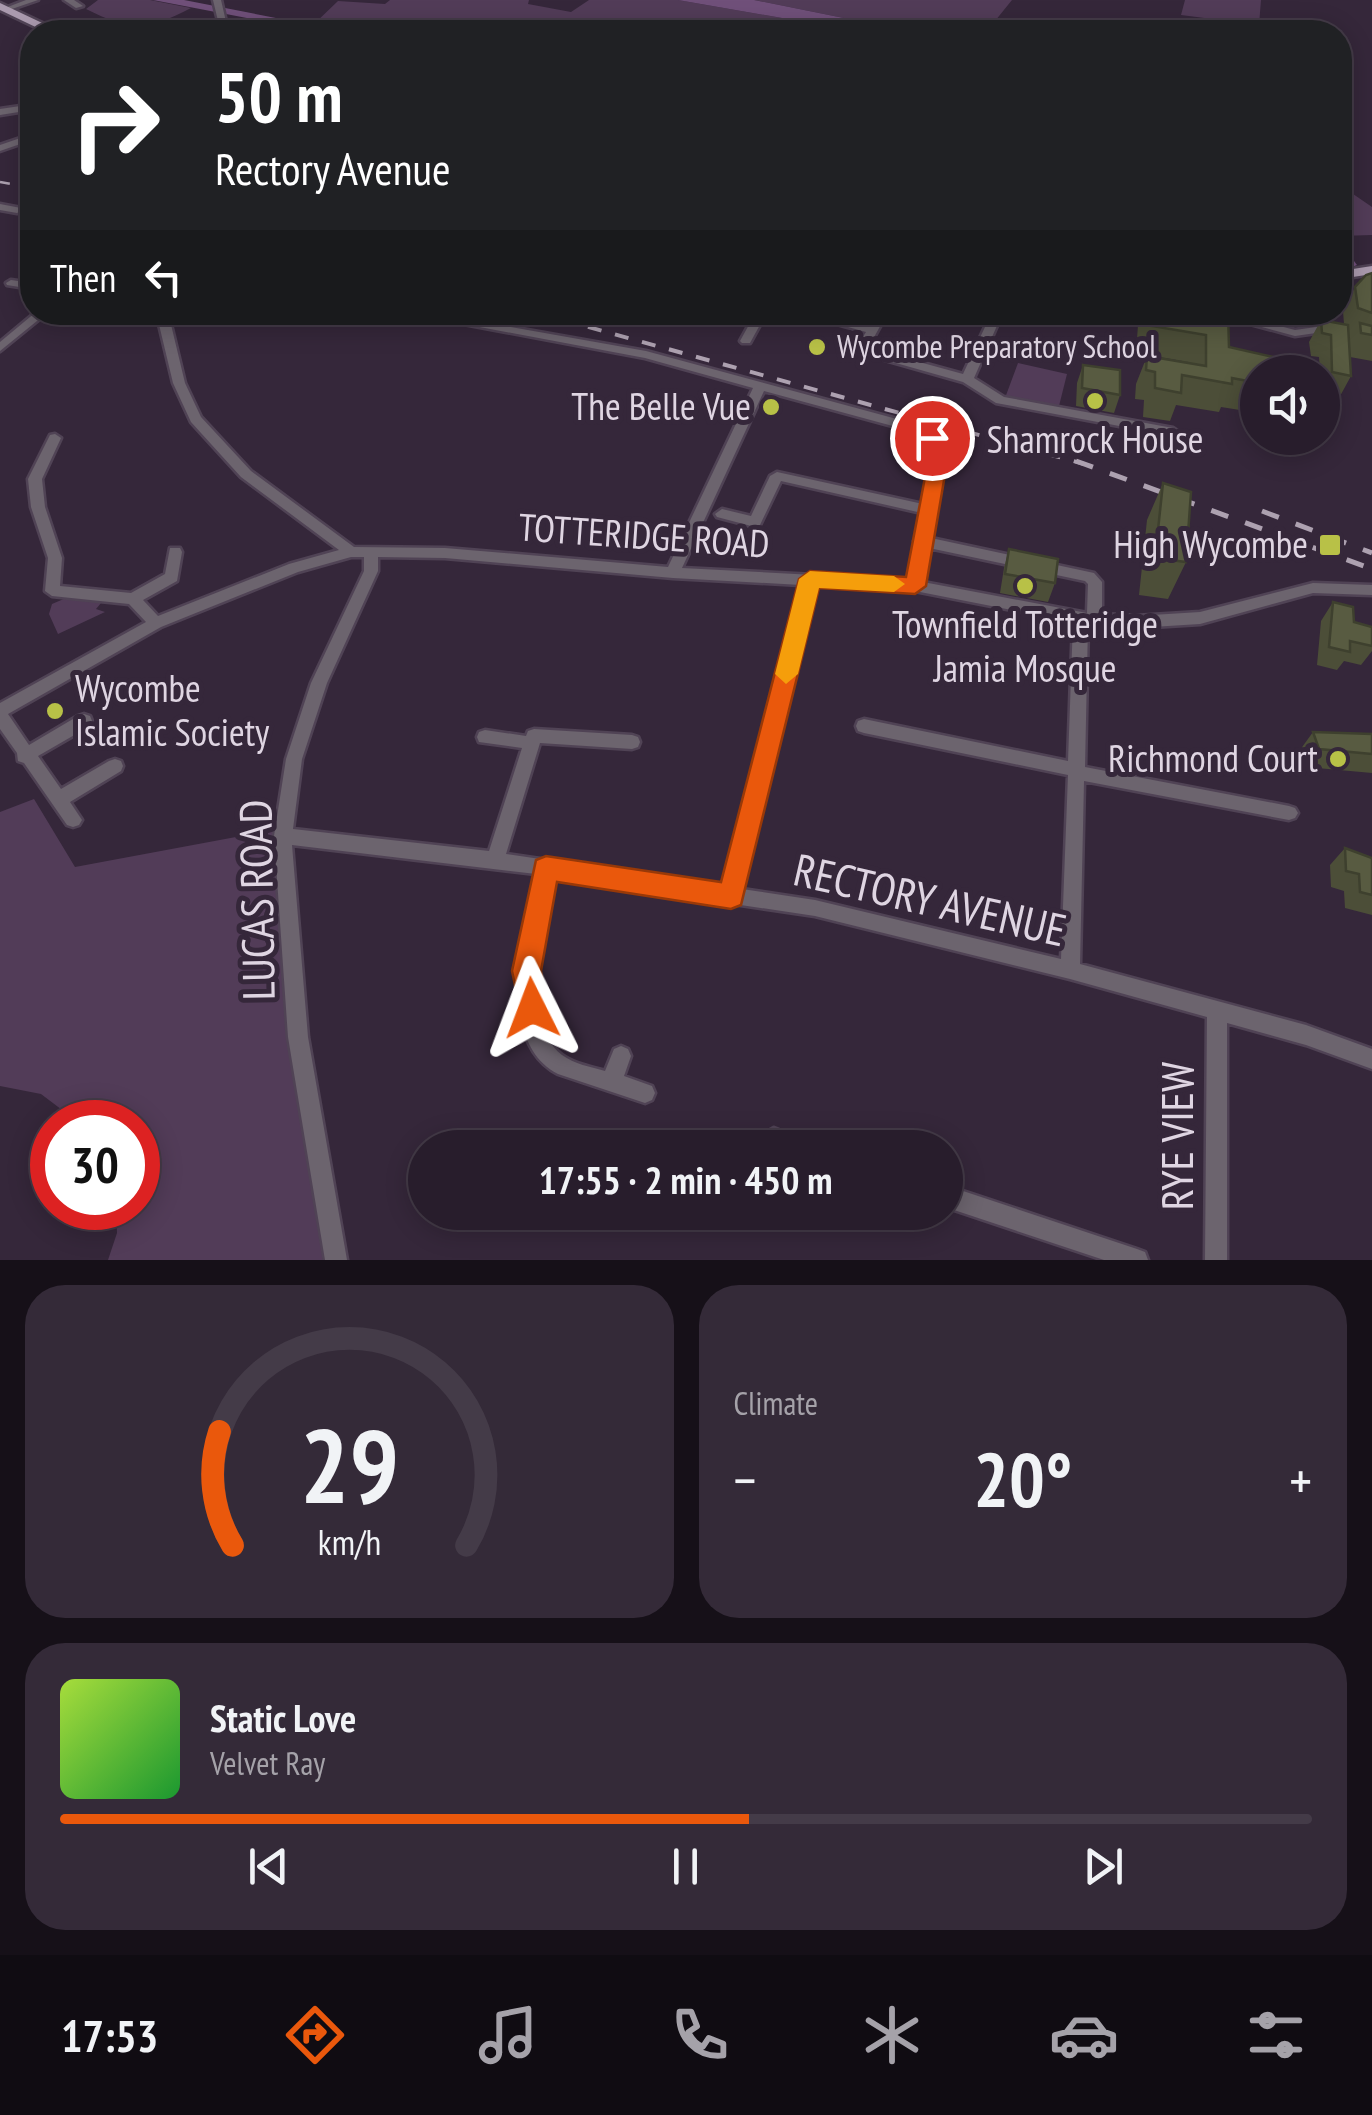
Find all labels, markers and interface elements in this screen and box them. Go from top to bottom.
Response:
text: 50 m [215,51,343,141]
icon: right [50,60,180,190]
text: Rectory Avenue [215,139,451,197]
icon: left [136,250,191,305]
text: Then [50,253,116,302]
place label: Wycombe Preparatory School [837,325,1157,367]
marker: Wycombe Preparatory School [806,336,828,358]
map controls [1240,355,1340,455]
button: sound [1240,355,1340,455]
place label: The Belle Vue [571,381,751,430]
marker: Shamrock House [1084,390,1106,412]
marker: The Belle Vue [760,396,782,418]
pin [890,396,975,481]
icon: arrive [905,411,960,466]
place label: Shamrock House [987,414,1203,463]
street label: TOTTERIDGE ROAD [517,501,771,568]
place label: High Wycombe [1113,519,1308,568]
marker: High Wycombe [1317,532,1343,558]
marker: Townfield Totteridge Jamia Mosque [1014,575,1036,597]
place label: Townfield Totteridge Jamia Mosque [892,599,1158,692]
place label: Wycombe Islamic Society [75,663,270,756]
marker: Wycombe Islamic Society [44,700,66,722]
place label: Richmond Court [1108,733,1319,782]
marker: Richmond Court [1327,748,1349,770]
street label: LUCAS ROAD [225,799,287,1001]
street label: RECTORY AVENUE [788,840,1072,959]
position arrow [480,956,584,1060]
street label: RYE VIEW [1147,1062,1205,1210]
speed limit sign: 30 [30,1100,160,1230]
text: 17:55 · 2 min · 450 m [539,1155,832,1204]
text: Climate [734,1382,818,1424]
text: 29 [300,1397,399,1532]
text: 20° [973,1431,1072,1528]
text: − [734,1444,756,1515]
text: + [1289,1444,1312,1515]
text: km/h [318,1519,381,1565]
text: Static Love [210,1693,356,1742]
text: Velvet Ray [210,1742,325,1784]
icon: previous [241,1839,296,1894]
icon: pause [658,1839,713,1894]
icon: next [1076,1839,1131,1894]
icon: directions [280,2000,350,2070]
icon: music [473,2000,543,2070]
icon: phone [665,2000,735,2070]
icon: climate [857,2000,927,2070]
icon: car [1049,2000,1119,2070]
icon: filters [1241,2000,1311,2070]
text: 17:53 [61,2006,158,2064]

